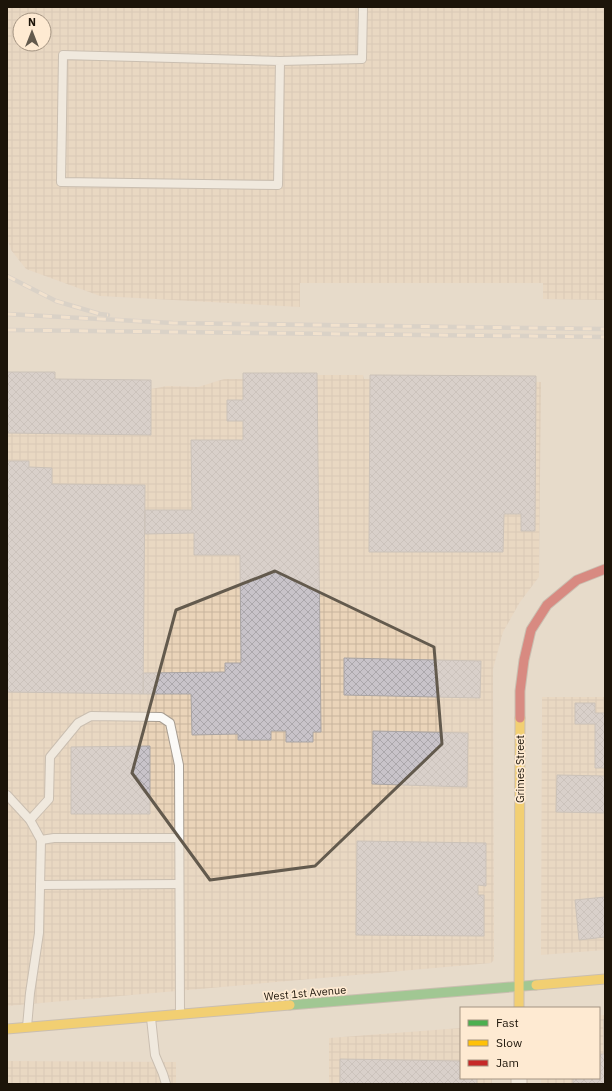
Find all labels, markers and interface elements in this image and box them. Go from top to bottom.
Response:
north arrow [12,12,52,52]
text: N [28,15,36,29]
street label: Grimes Street [513,735,527,803]
street label: West 1st Avenue [263,982,347,1004]
legend [460,1007,600,1079]
text: Fast [496,1015,519,1030]
text: Slow [496,1035,522,1050]
text: Jam [496,1055,519,1070]

